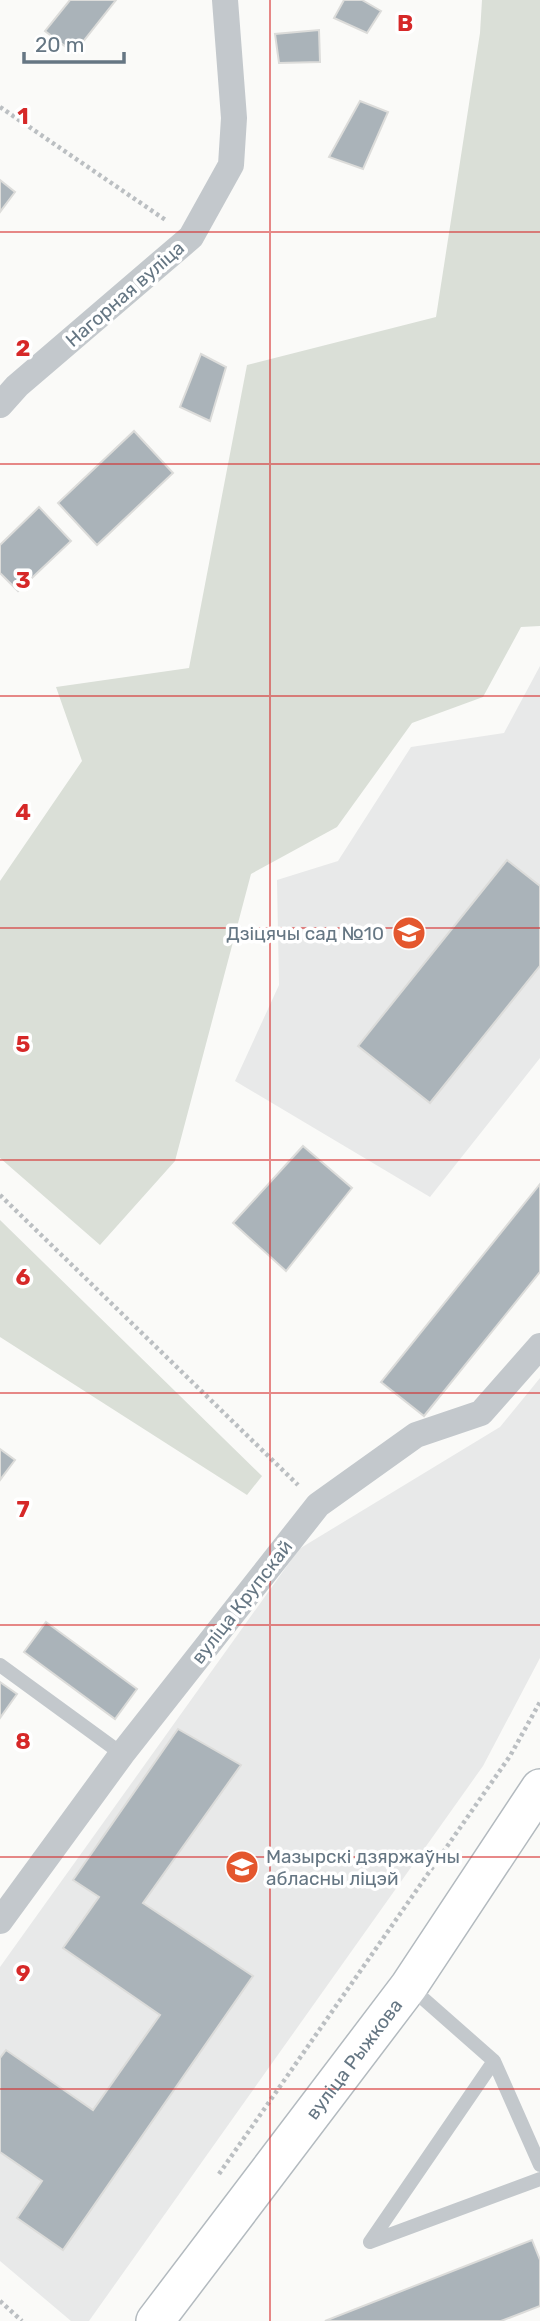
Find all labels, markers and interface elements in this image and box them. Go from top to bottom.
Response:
text: B [397,9,413,37]
scale bar [24,21,124,65]
text: 20 m [35,32,84,57]
text: 1 [17,102,29,130]
street label: Нагорная вуліца [61,236,189,352]
text: 2 [16,334,30,362]
text: 3 [15,566,31,594]
text: 4 [15,798,31,826]
school or university icon: Дзіцячы сад №10 [390,914,428,952]
place label: Дзіцячы сад №10 [226,922,384,945]
text: 5 [16,1030,31,1058]
text: 6 [16,1263,31,1291]
text: 7 [16,1495,30,1523]
street label: вуліца Крупскай [187,1536,297,1668]
text: 8 [15,1727,31,1755]
place label: Мазырскі дзяржаўны абласны ліцэй [266,1845,460,1890]
school or university icon: Мазырскі дзяржаўны абласны ліцэй [223,1848,261,1886]
text: 9 [16,1959,30,1987]
street label: вуліца Рыжкова [301,1994,407,2124]

